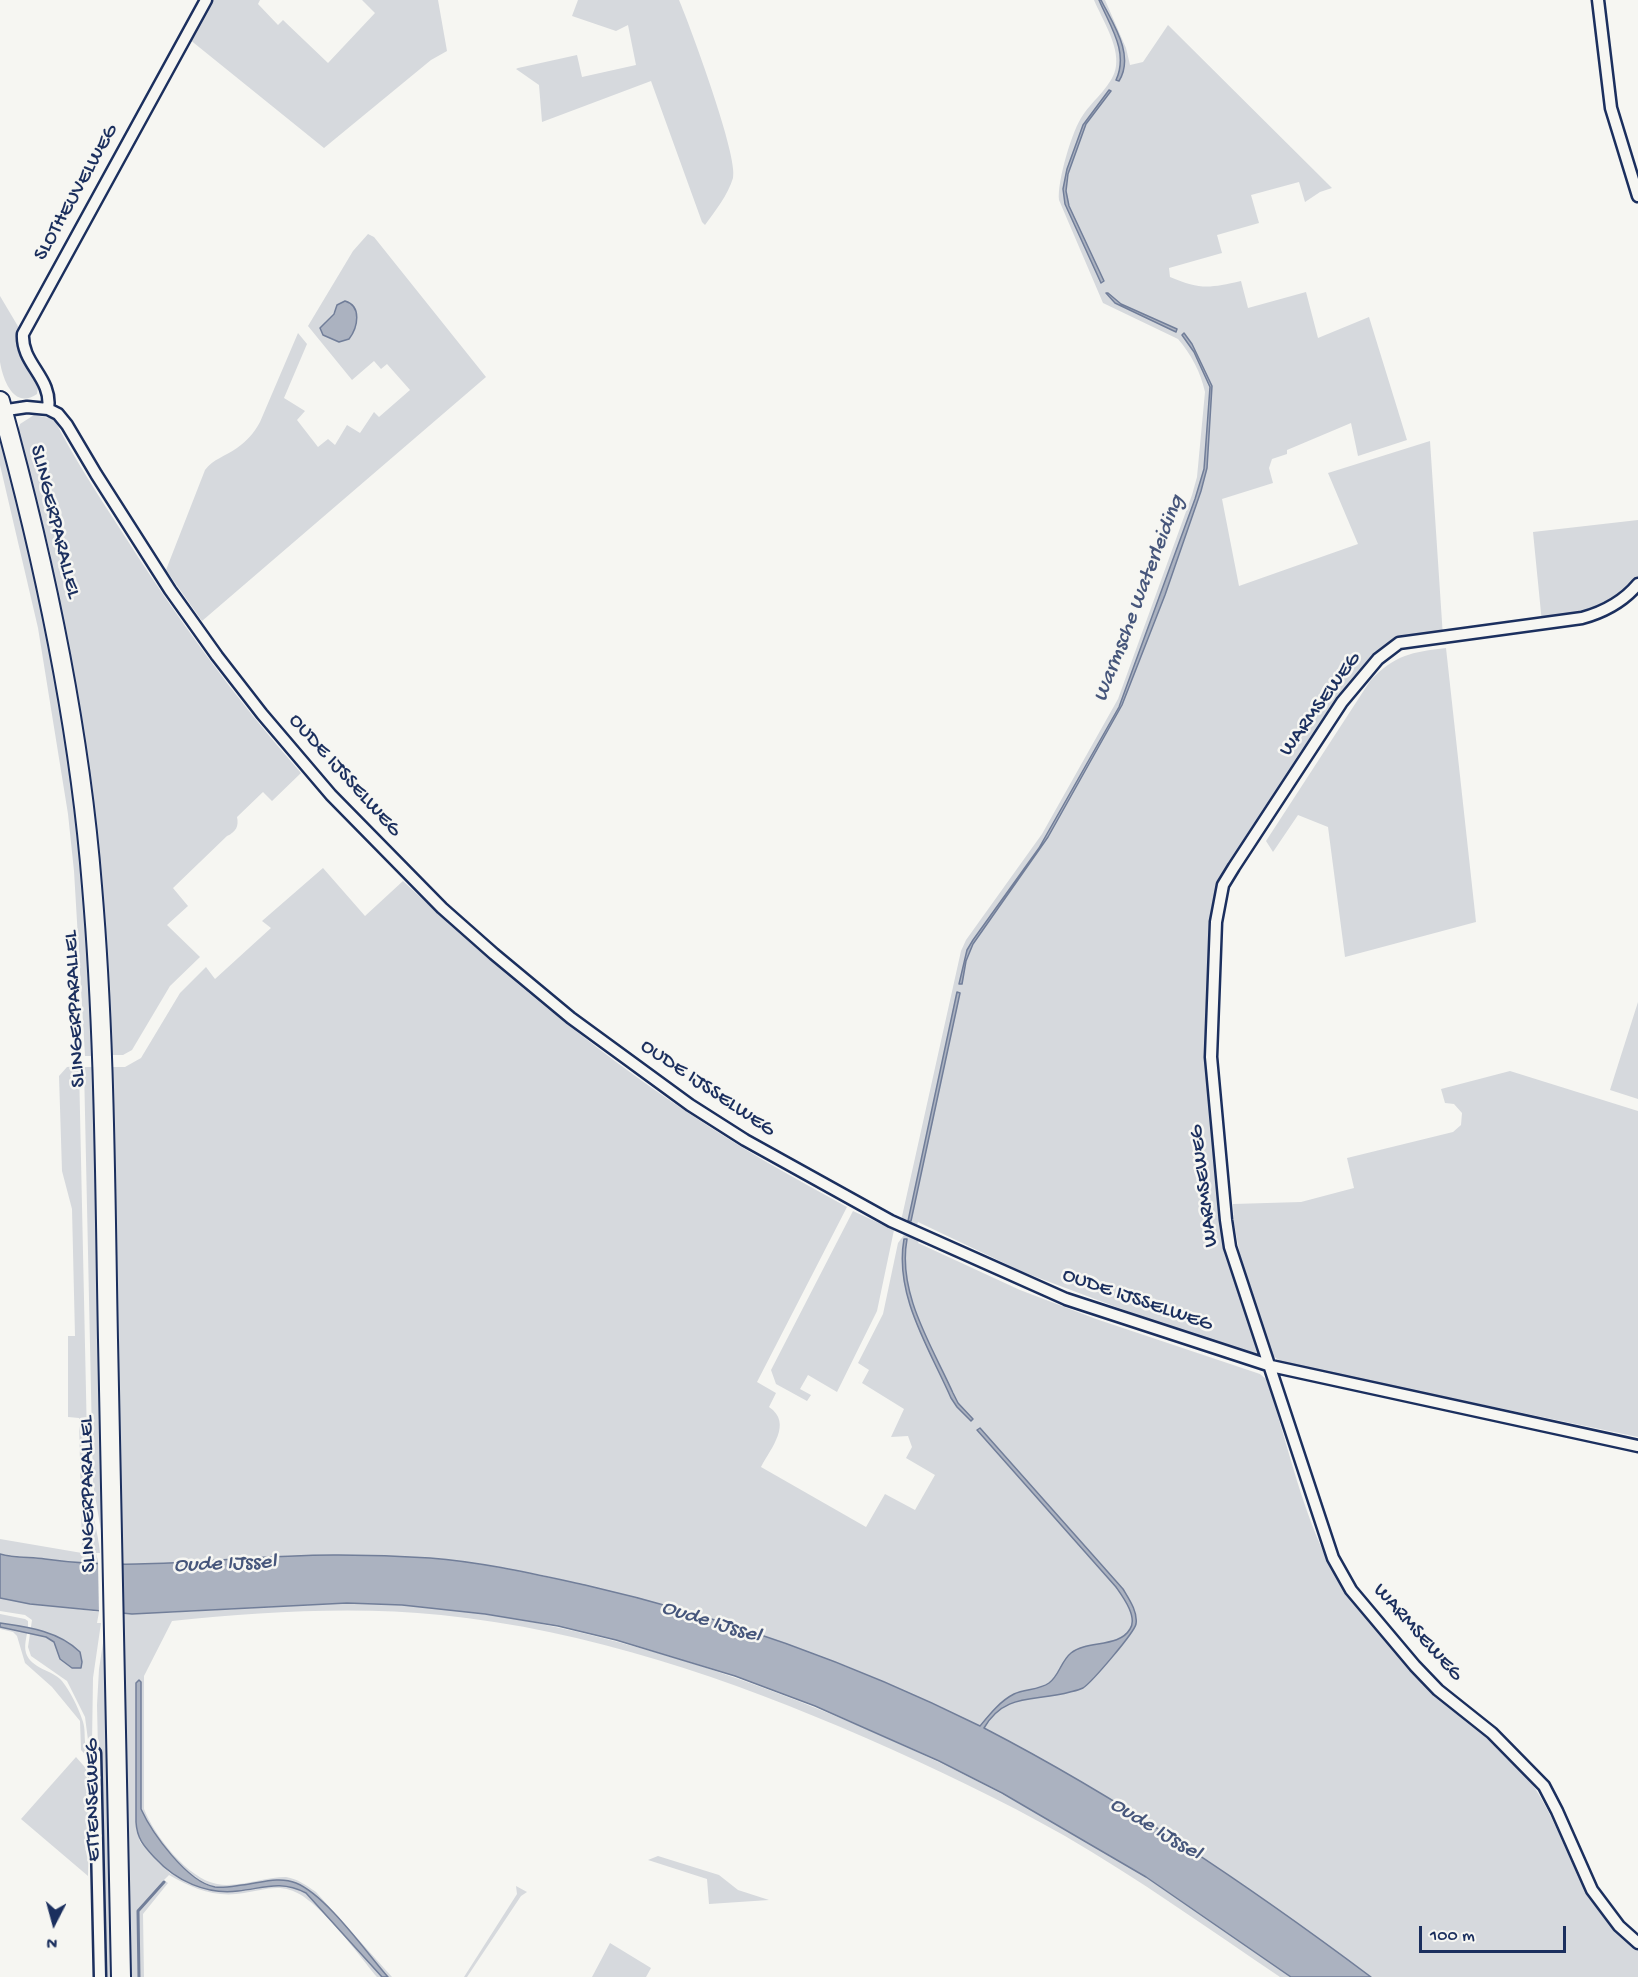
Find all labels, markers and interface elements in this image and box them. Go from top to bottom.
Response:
street label: SLOTHEUVELWEG [29,120,125,266]
street label: SLINGERPARALLEL [23,443,85,601]
water label: Warmsche Waterleiding [1088,492,1192,706]
street label: WARMSEWEG [1275,648,1367,762]
street label: OUDE IJSSELWEG [282,709,406,843]
street label: SLINGERPARALLEL [59,930,93,1088]
street label: OUDE IJSSELWEG [635,1035,779,1143]
street label: WARMSEWEG [1185,1124,1225,1248]
street label: OUDE IJSSELWEG [1059,1264,1215,1338]
street label: SLINGERPARALLEL [75,1415,103,1573]
water label: Oude IJssel [173,1550,277,1580]
street label: WARMSEWEG [1367,1579,1467,1687]
water label: Oude IJssel [658,1595,764,1651]
street label: ETTENSEWEG [80,1738,108,1862]
water label: Oude IJssel [1104,1792,1206,1868]
north arrow [24,1893,84,1953]
scale bar [1422,1914,1569,1952]
text: 100 m [1430,1926,1475,1947]
text: N [46,1931,58,1951]

